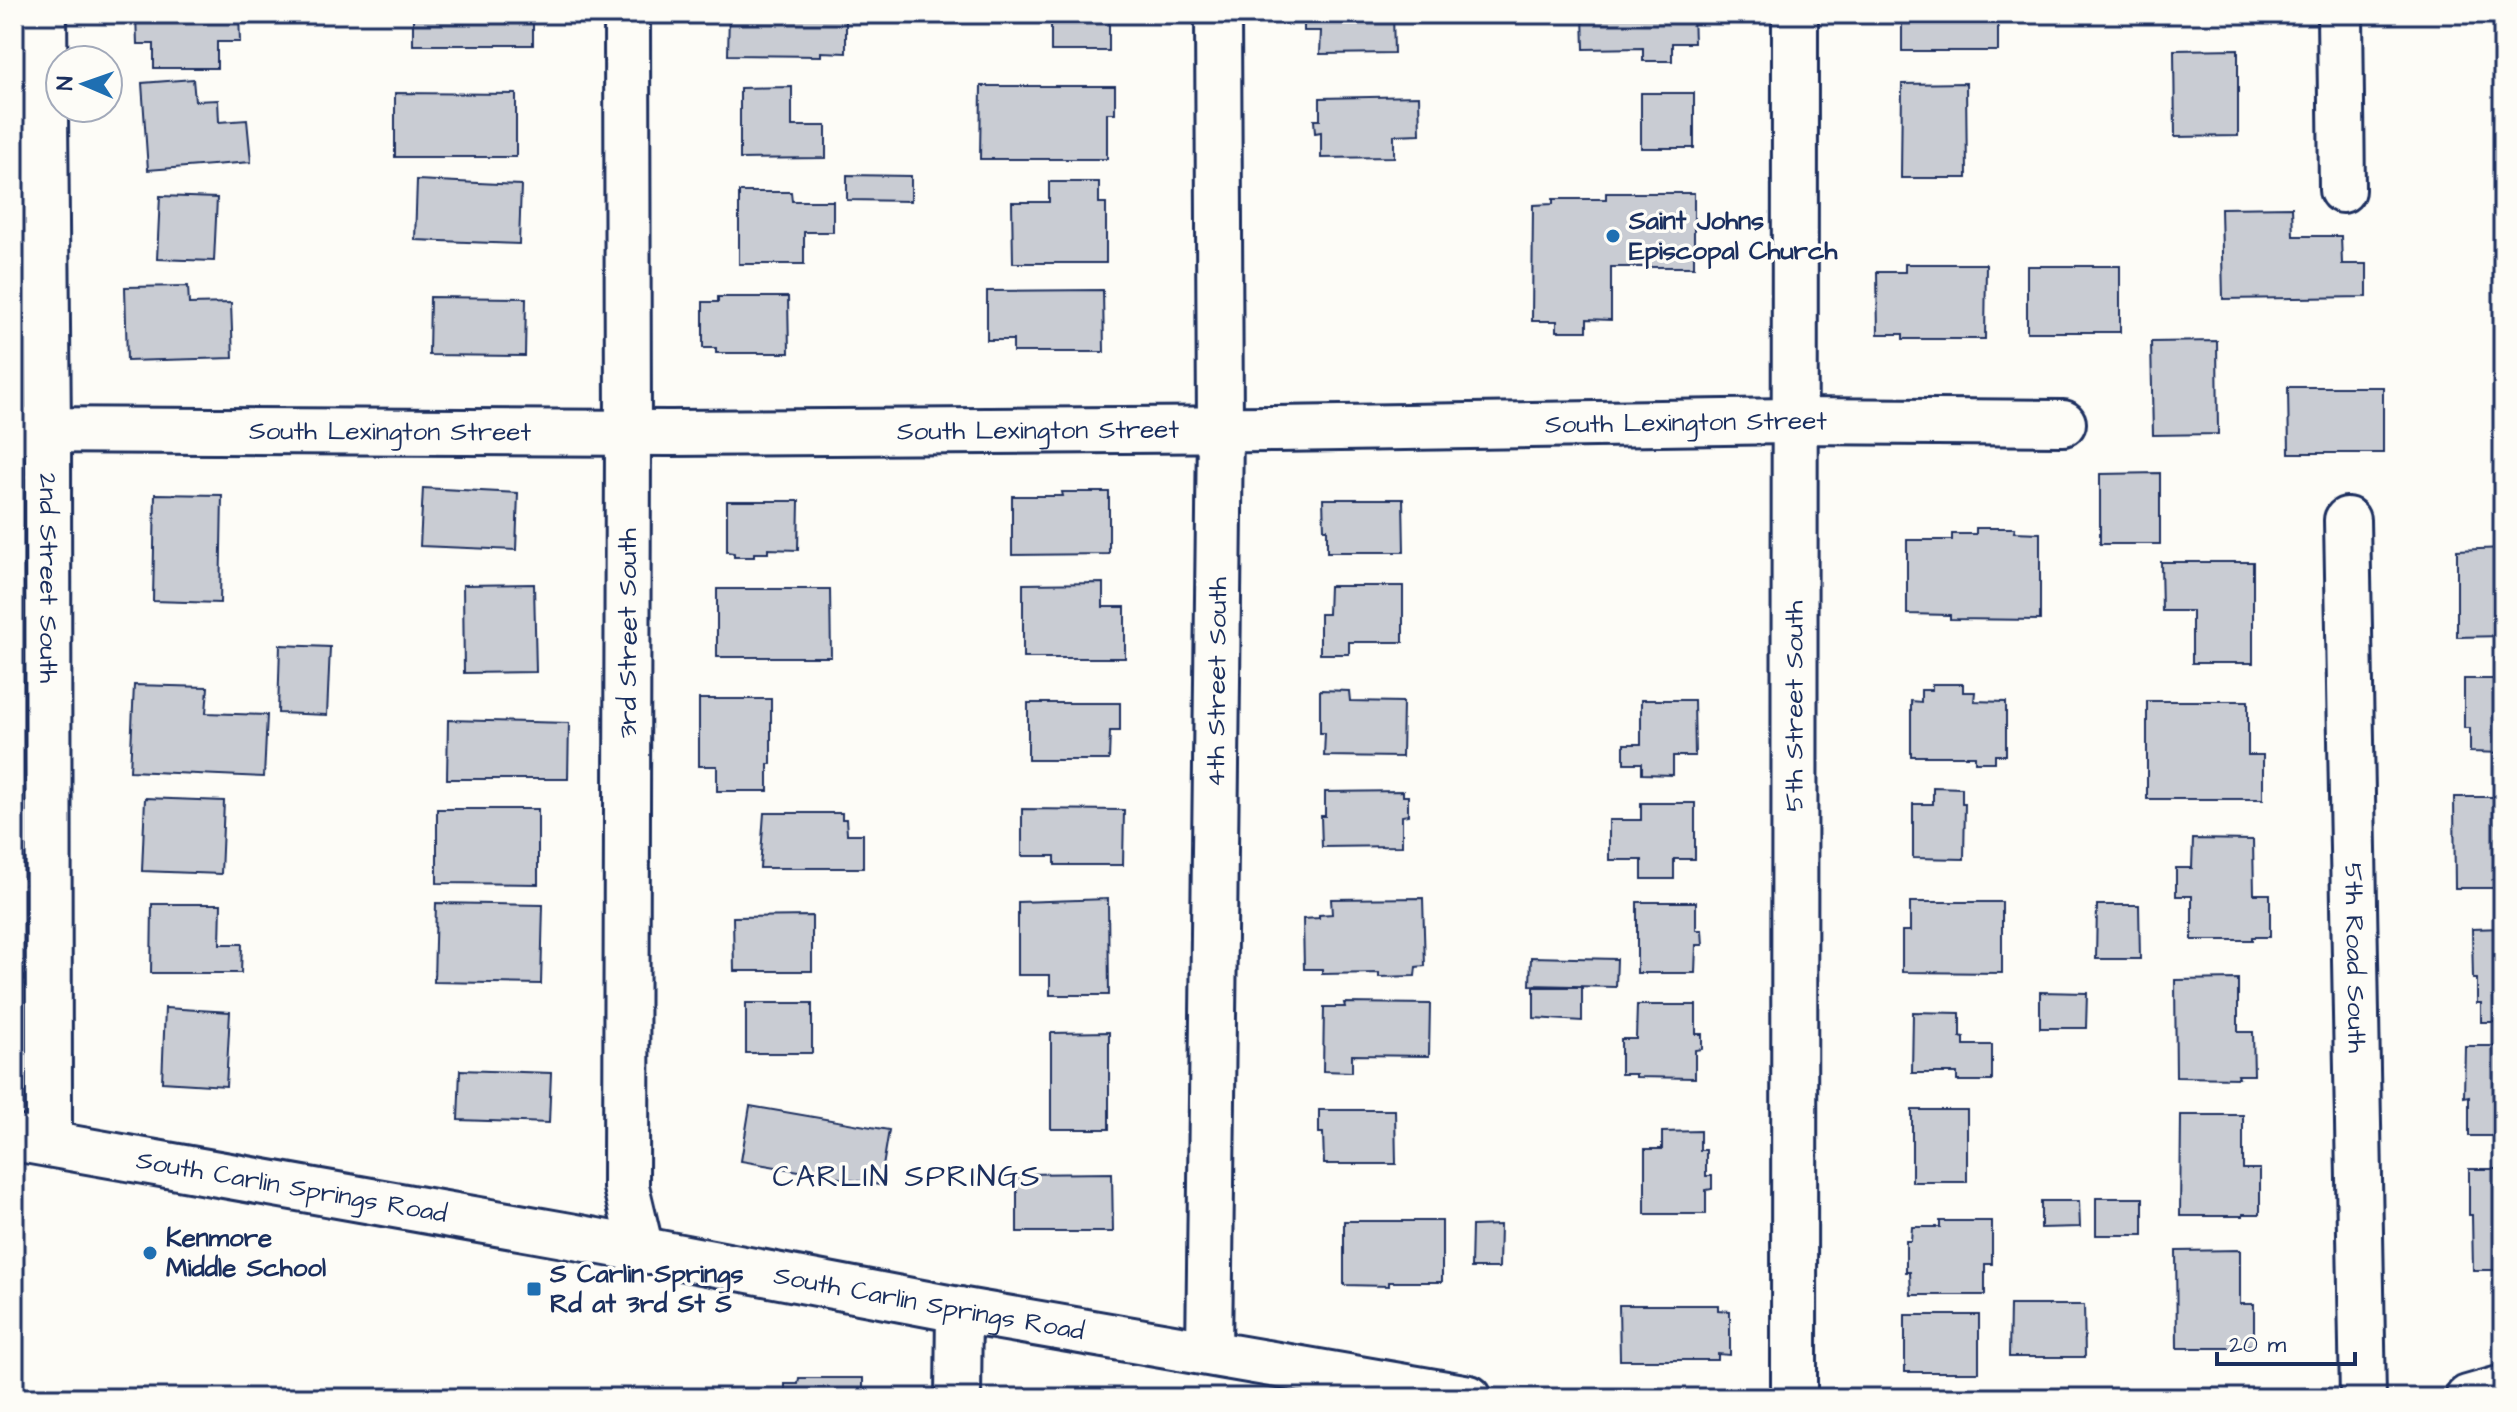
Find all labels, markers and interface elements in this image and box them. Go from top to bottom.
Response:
north arrow [44,44,124,124]
text: N [50,76,81,91]
place label: Saint Johns Episcopal Church [1628,203,1838,269]
marker: Saint Johns Episcopal Church [1604,227,1622,245]
street label: South Lexington Street [1545,403,1827,443]
street label: South Lexington Street [897,412,1180,451]
street label: South Lexington Street [249,413,531,452]
street label: 2nd Street South [30,473,66,683]
street label: 3rd Street South [610,528,646,738]
street label: 4th Street South [1198,577,1236,787]
street label: 5th Street South [1776,600,1813,811]
street label: 5th Road South [2335,862,2375,1054]
street label: South Carlin Springs Road [134,1142,450,1232]
district label: CARLIN SPRINGS [772,1156,1042,1198]
place label: Kenmore Middle School [166,1220,326,1286]
marker: Kenmore Middle School [141,1244,159,1262]
place label: S Carlin Springs Rd at 3rd St S [549,1256,743,1322]
street label: South Carlin Springs Road [771,1257,1087,1349]
marker: S Carlin Springs Rd at 3rd St S [525,1280,543,1298]
scale bar [2217,1316,2355,1366]
text: 20 m [2229,1328,2286,1362]

